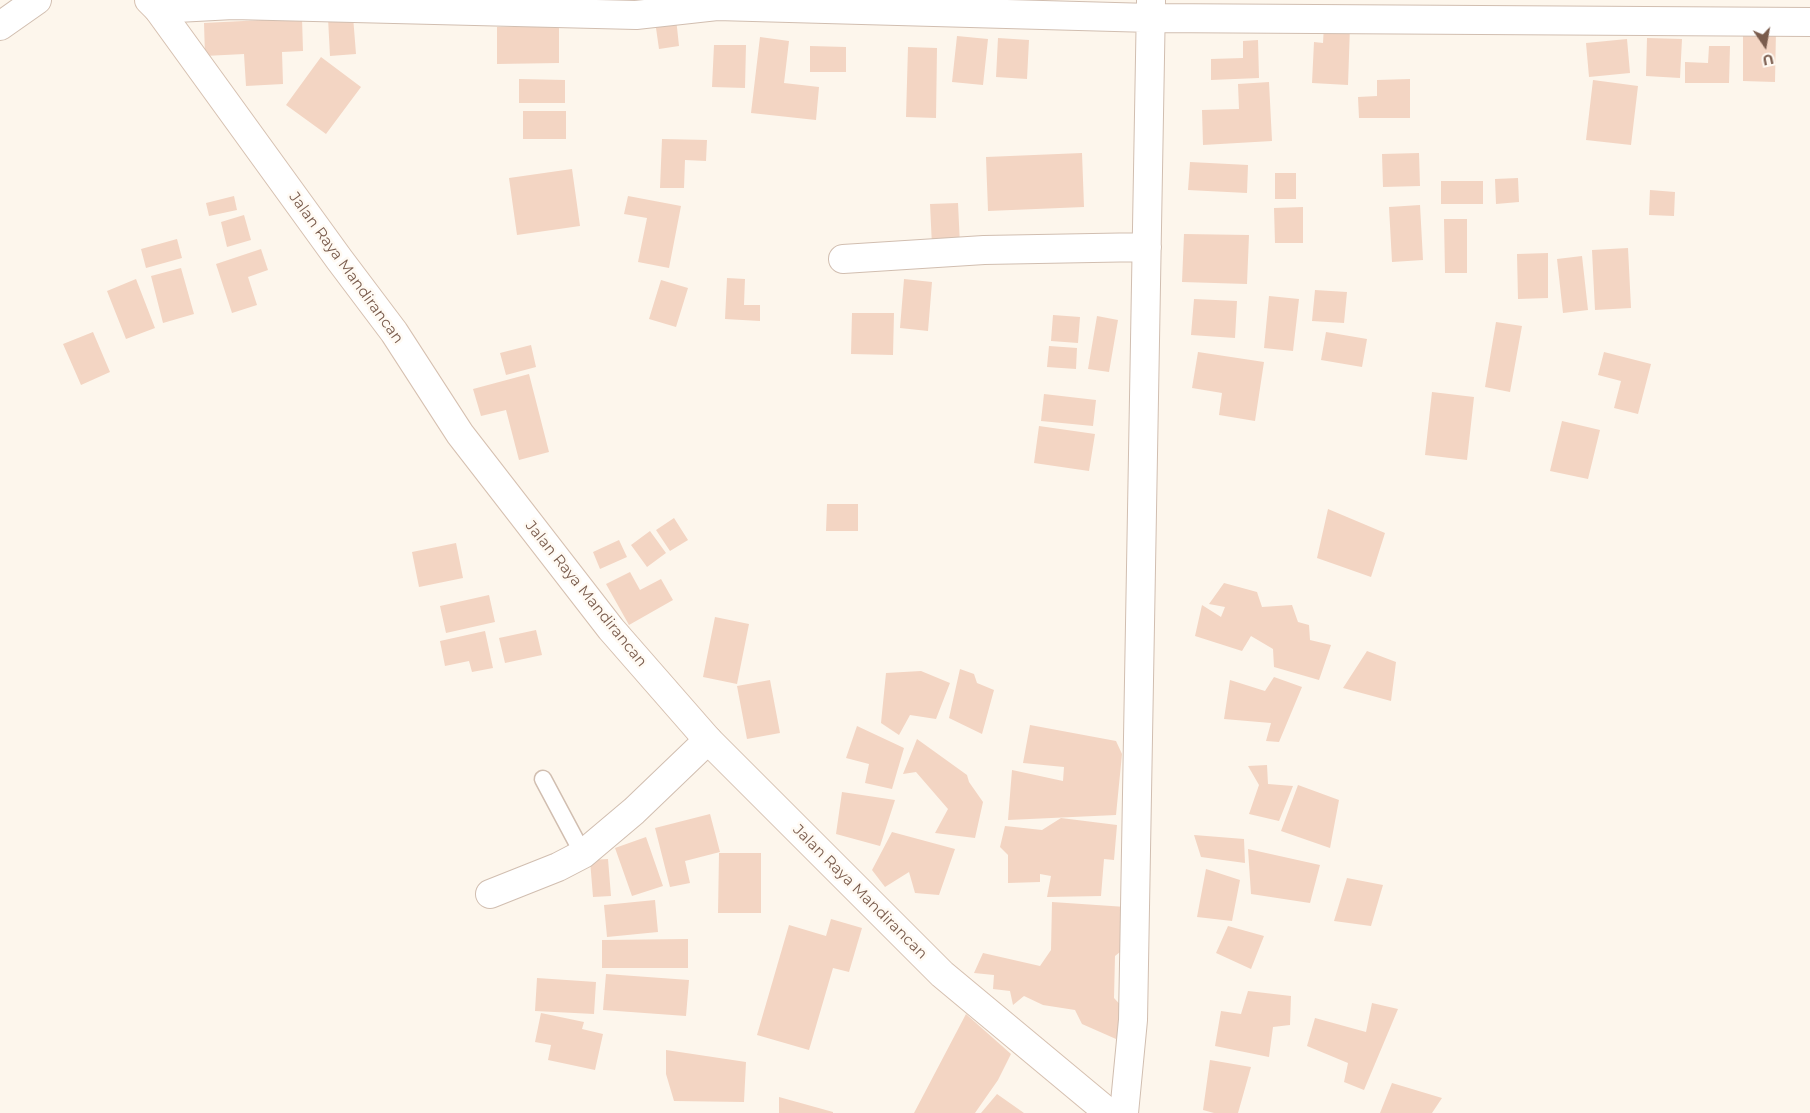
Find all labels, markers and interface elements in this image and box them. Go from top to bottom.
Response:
north arrow [1740,20,1790,70]
text: U [1761,50,1775,70]
street label: Jalan Raya Mandirancan [285,189,407,347]
street label: Jalan Raya Mandirancan [522,517,650,671]
street label: Jalan Raya Mandirancan [789,821,931,963]

